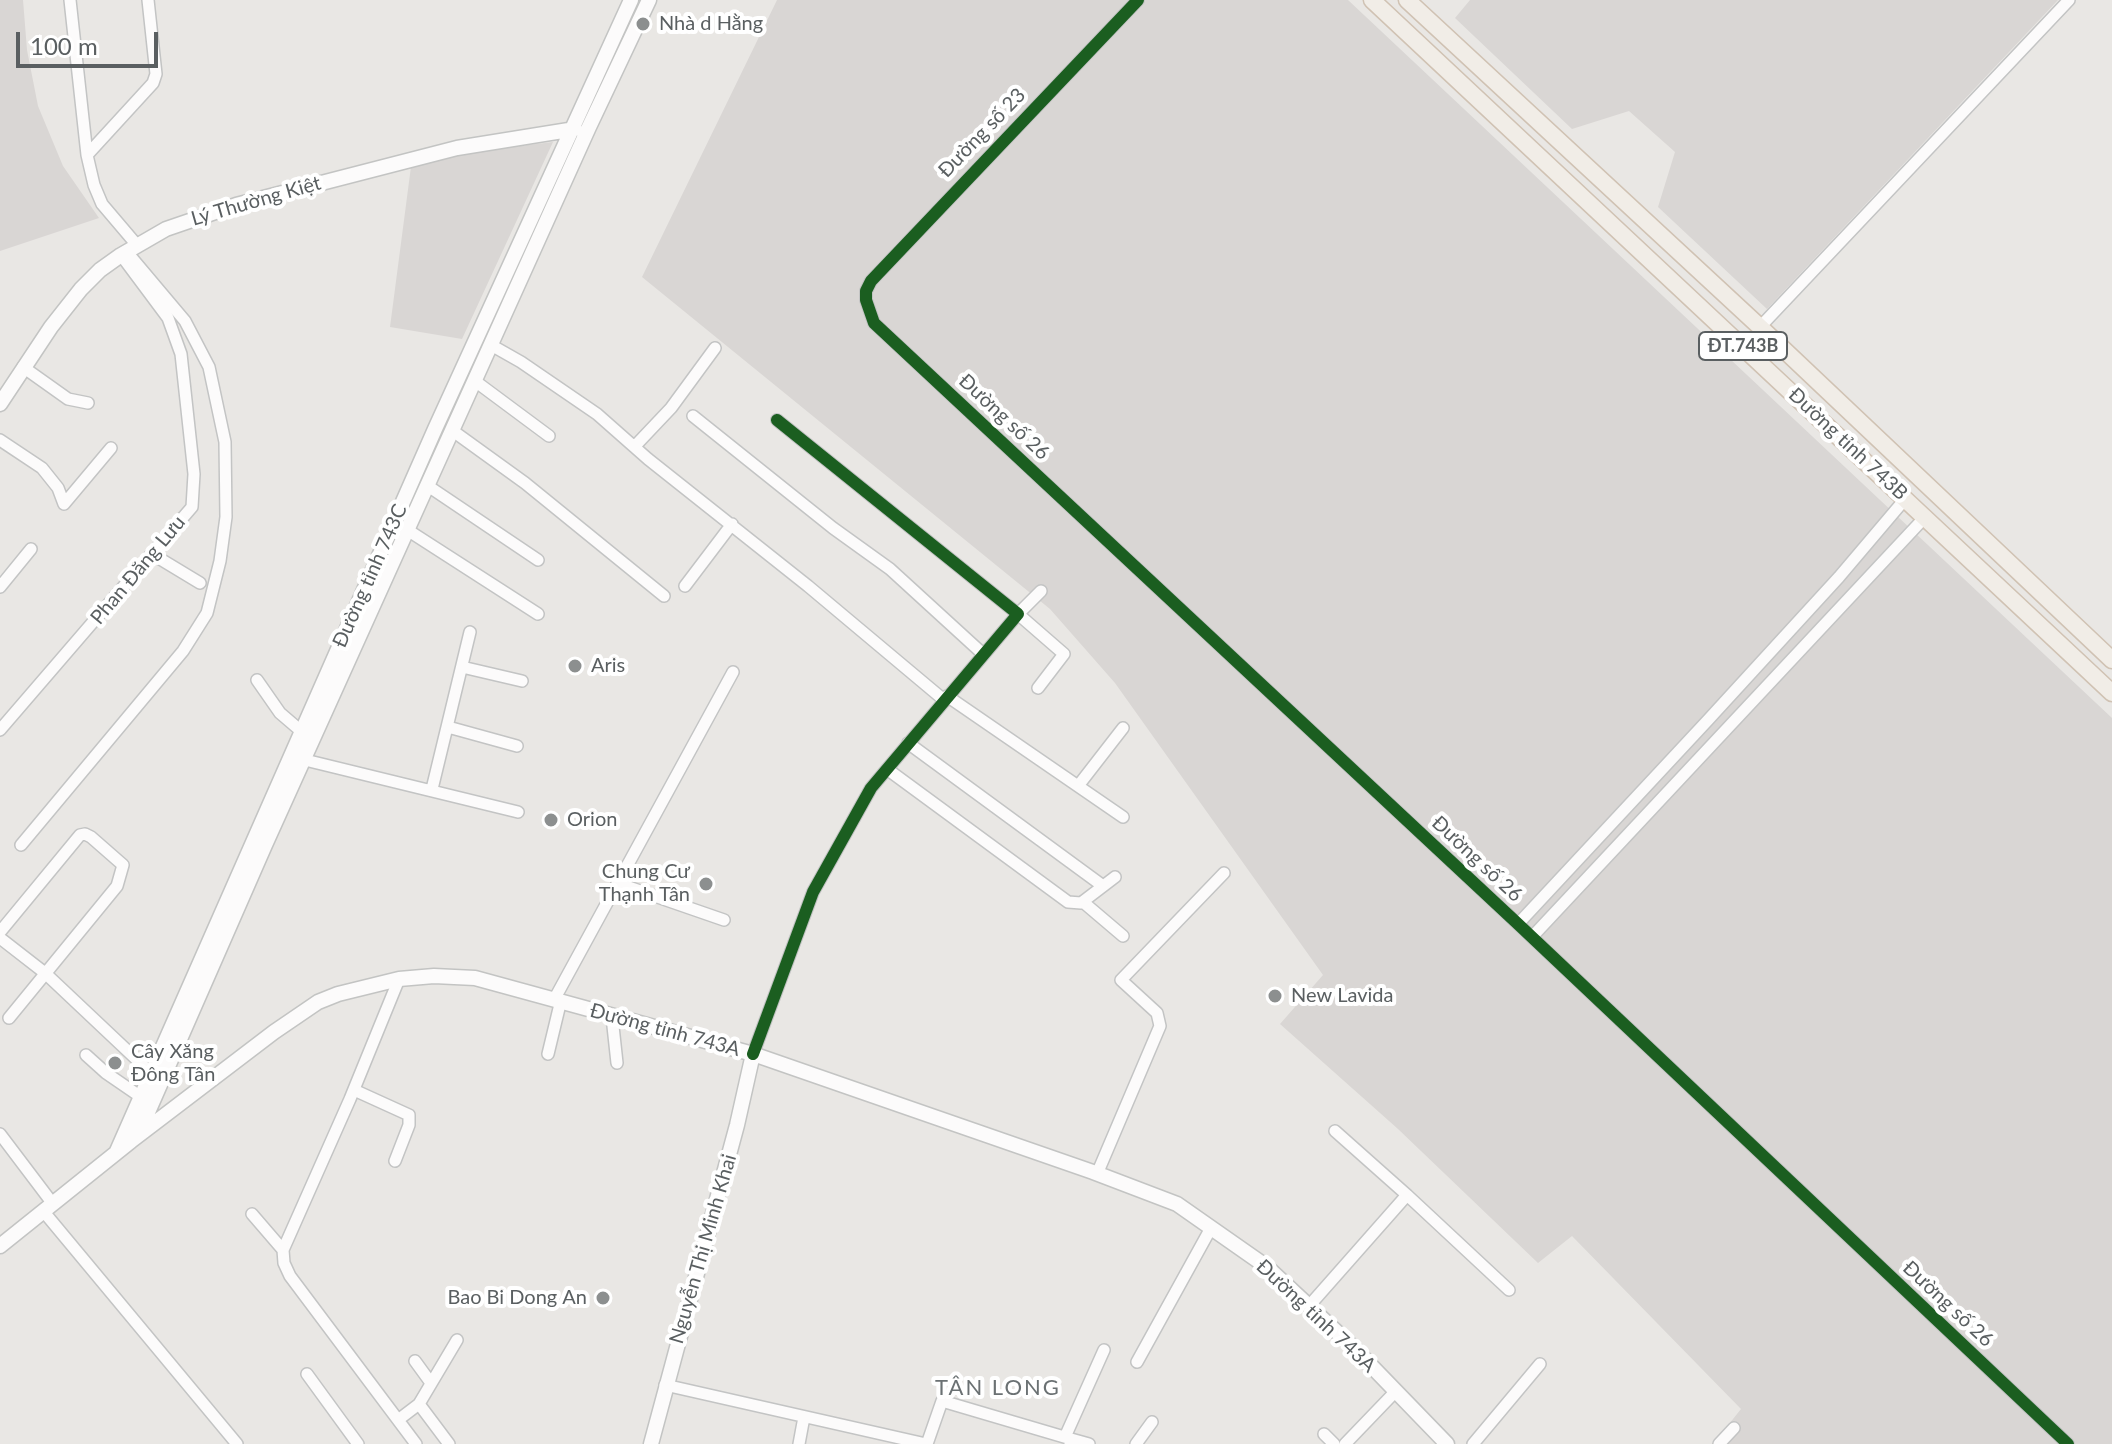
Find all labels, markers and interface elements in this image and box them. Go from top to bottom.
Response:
place label: Nhà d Hằng [659,12,763,36]
marker: Nhà d Hằng [634,15,652,33]
scale bar [20,16,162,66]
text: 100 m [30,31,98,60]
street label: Đường số 23 [933,83,1031,183]
street label: Lý Thường Kiệt [188,171,324,231]
road number: ĐT.743B [1699,332,1787,360]
street label: Đường số 26 [954,369,1054,465]
street label: Đường tỉnh 743B [1784,383,1912,505]
street label: Đường tỉnh 743C [328,501,412,651]
street label: Phan Đăng Lưu [86,511,190,629]
place label: Aris [591,654,625,678]
marker: Aris [566,657,584,675]
place label: Orion [567,808,617,832]
marker: Orion [542,811,560,829]
street label: Đường số 26 [1427,811,1527,907]
place label: Chung Cư Thạnh Tân [599,860,690,907]
marker: Chung Cư Thạnh Tân [697,875,715,893]
place label: New Lavida [1291,984,1394,1008]
marker: New Lavida [1266,987,1284,1005]
street label: Đường tỉnh 743A [587,998,743,1062]
place label: Cây Xăng Đông Tân [131,1040,215,1087]
marker: Cây Xăng Đông Tân [106,1054,124,1072]
street label: Nguyễn Thị Minh Khai [664,1152,742,1346]
street label: Đường tỉnh 743A [1251,1255,1381,1377]
street label: Đường số 26 [1898,1256,1998,1352]
place label: Bao Bi Dong An [447,1286,587,1310]
marker: Bao Bi Dong An [594,1289,612,1307]
district label: TÂN LONG [935,1375,1061,1401]

